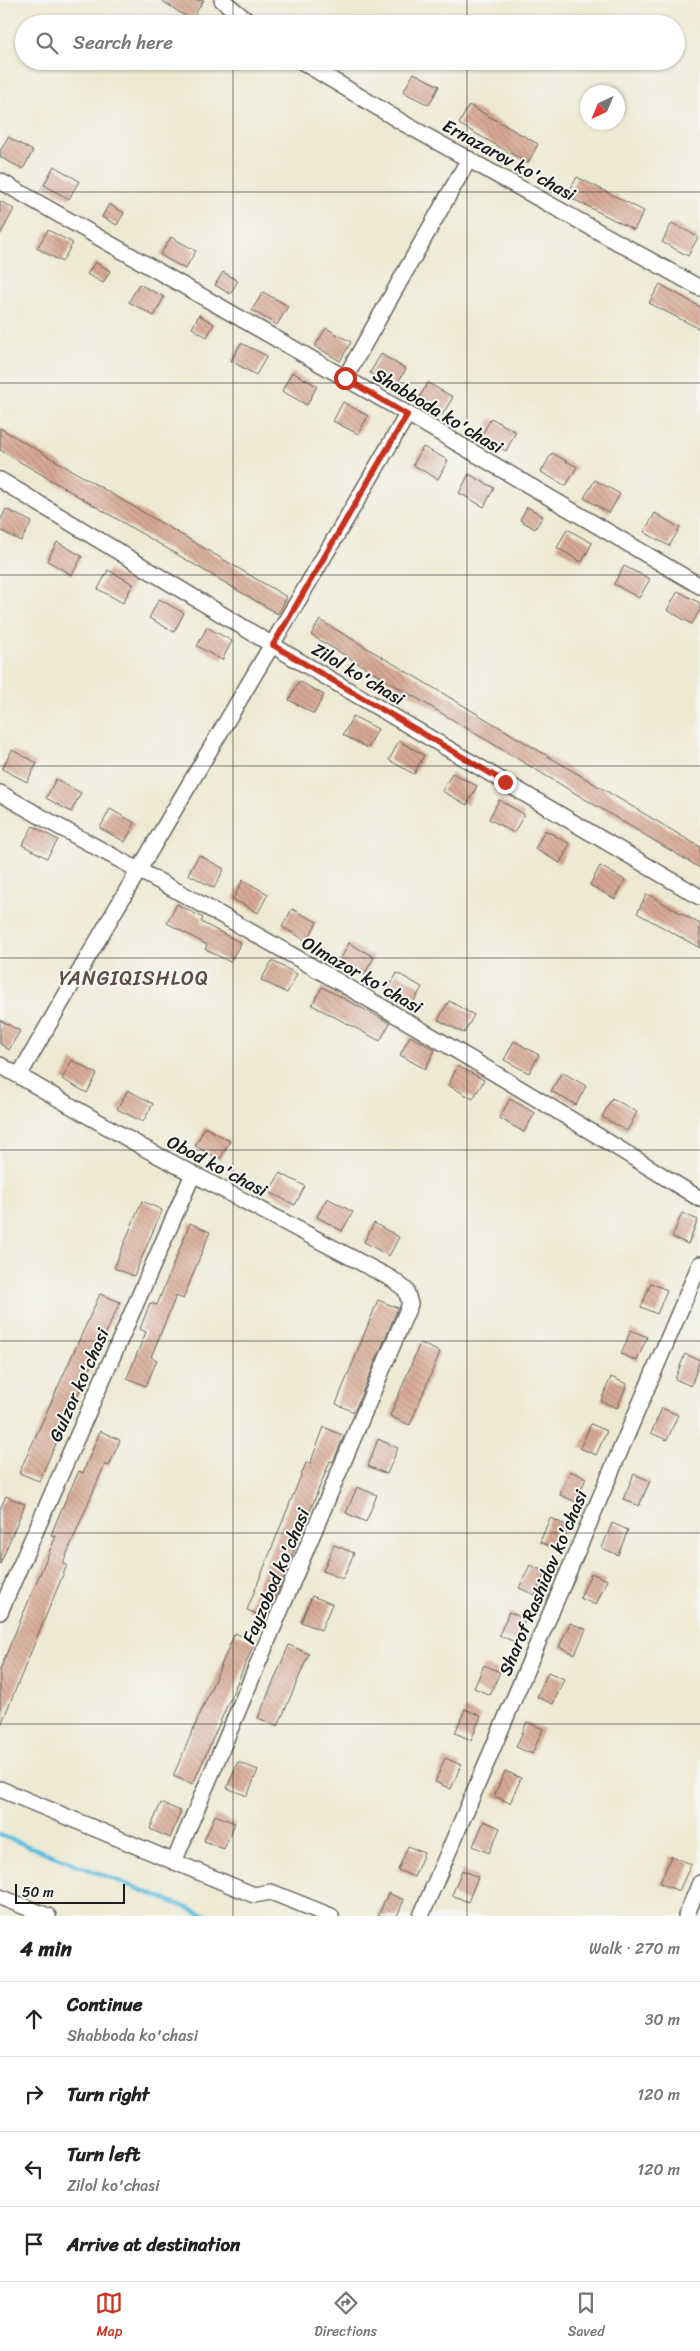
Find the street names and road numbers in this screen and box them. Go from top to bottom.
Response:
street label: Ernazarov ko'chasi [436,110,582,210]
street label: Shabboda ko'chasi [367,359,510,463]
street label: Zilol ko'chasi [305,634,412,715]
street label: Olmazor ko'chasi [295,927,429,1023]
street label: Obod ko'chasi [161,1126,274,1206]
street label: Gulzor ko'chasi [40,1322,119,1447]
street label: Sharof Rashidov ko'chasi [489,1484,597,1681]
street label: Fayzobod ko'chasi [233,1502,319,1649]

